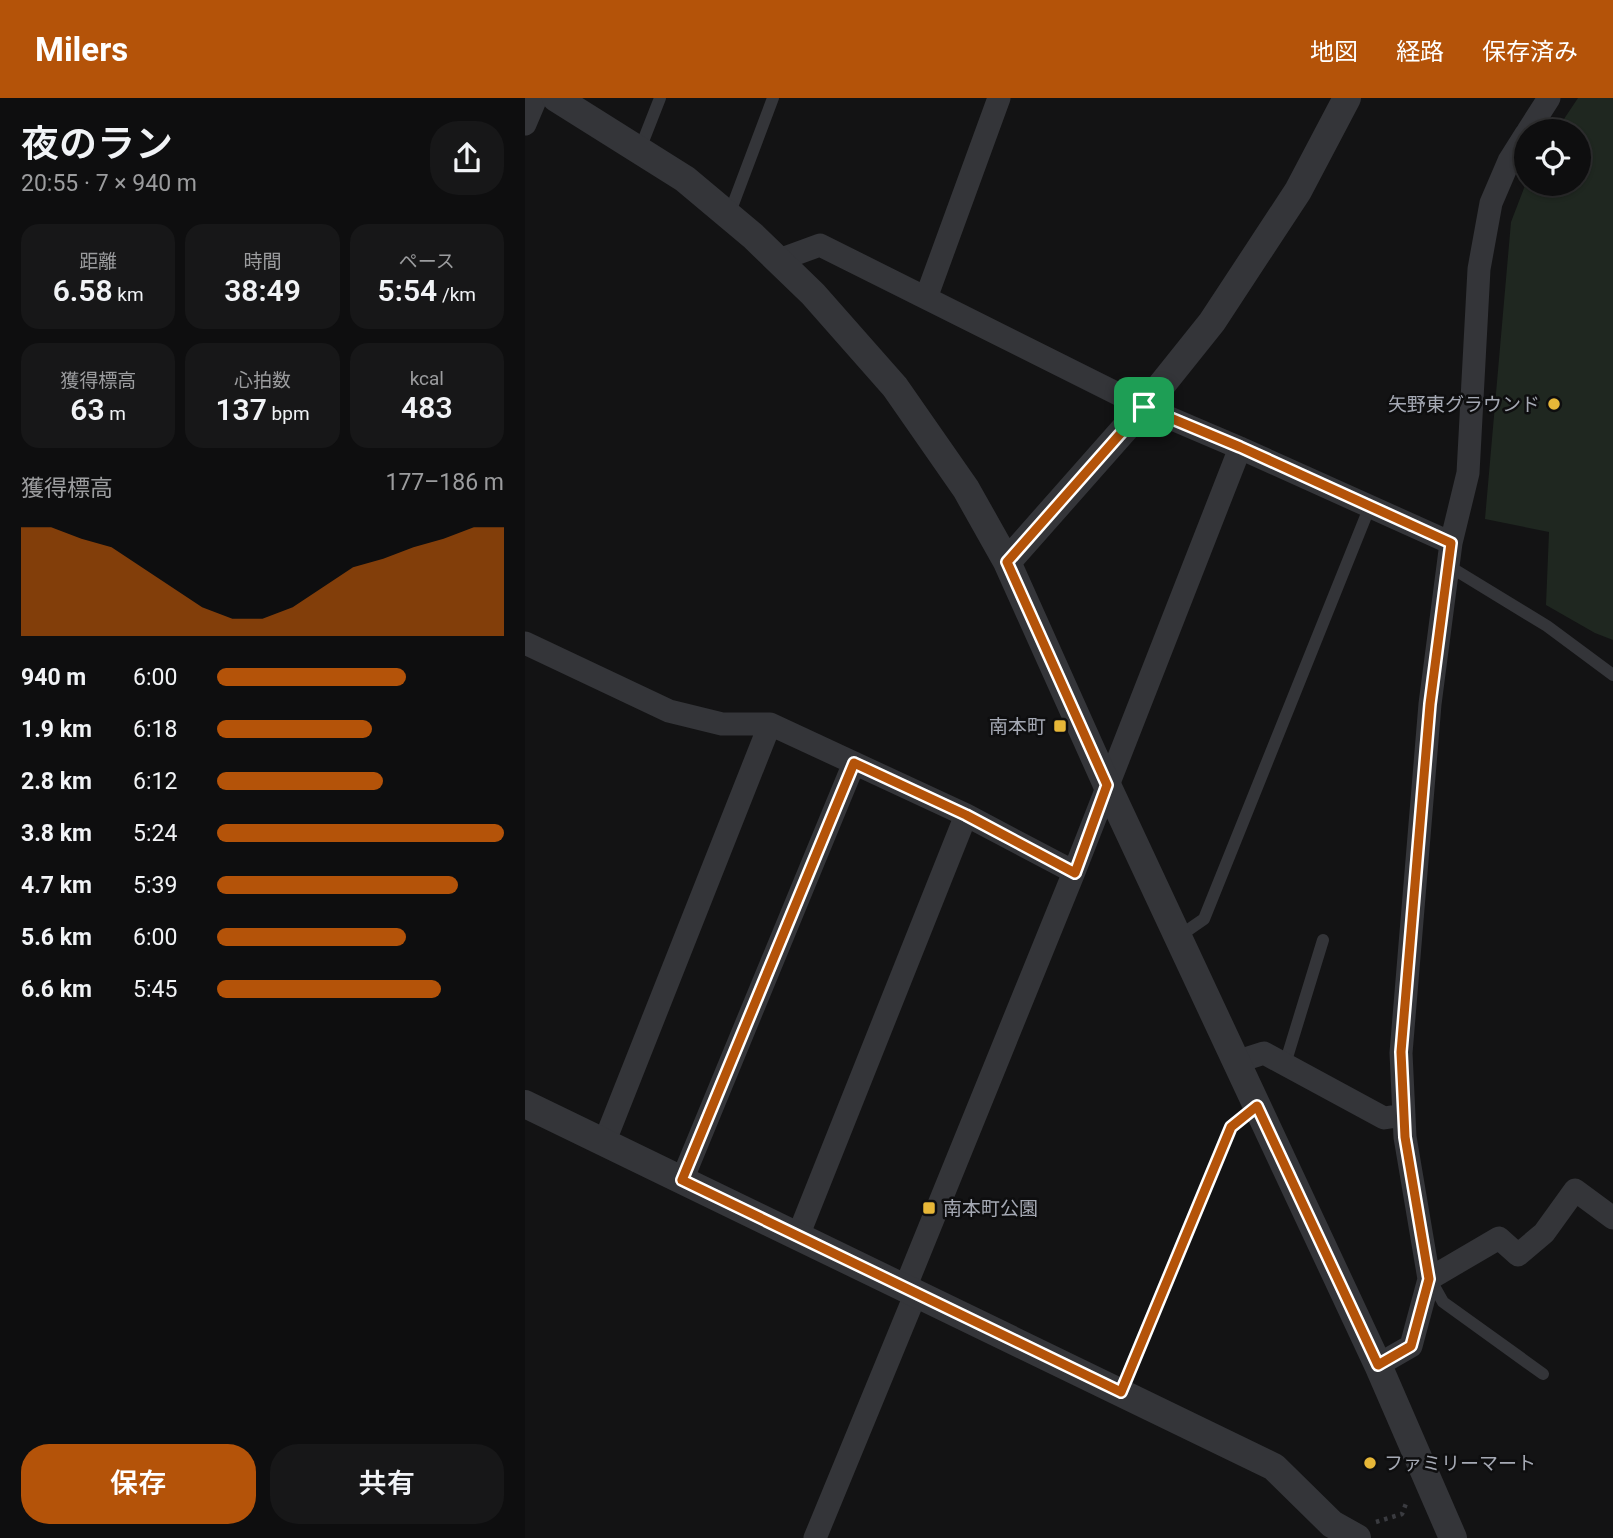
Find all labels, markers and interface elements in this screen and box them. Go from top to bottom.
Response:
text: Milers [35,30,128,69]
text: 地図 [1310,38,1358,66]
text: 経路 [1396,38,1444,66]
text: 保存済み [1482,38,1578,66]
map controls [1514,119,1591,196]
button: locate [1514,119,1591,196]
button: share [430,121,504,195]
text: 夜のラン [21,122,173,166]
text: 20:55 · 7 × 940 m [21,170,197,197]
text: 距離 [79,250,117,273]
text: 時間 [243,250,282,273]
text: ペース [399,250,455,273]
text: 6.58 [53,273,113,308]
text: 38:49 [224,273,301,308]
text: 5:54 [378,273,437,308]
text: km [113,283,144,306]
text: /km [437,283,476,306]
text: kcal [410,367,444,390]
text: 獲得標高 [60,369,136,392]
text: 心拍数 [234,369,291,392]
pin [1114,377,1174,437]
icon: arrive [1125,388,1163,426]
text: 483 [401,390,453,425]
text: 63 [70,392,105,427]
text: 137 [215,392,267,427]
place label: 矢野東グラウンド [1388,393,1540,416]
marker: 矢野東グラウンド [1546,396,1562,412]
text: m [105,402,126,425]
text: bpm [267,402,310,425]
text: 177–186 m [385,469,504,496]
text: 獲得標高 [21,475,113,502]
text: 940 m [21,664,86,691]
text: 6:00 [133,664,177,691]
place label: 南本町 [989,715,1046,738]
text: 1.9 km [21,716,92,743]
text: 6:18 [133,716,177,743]
marker: 南本町 [1052,718,1068,734]
text: 2.8 km [21,768,92,795]
text: 6:12 [133,768,177,795]
text: 3.8 km [21,820,92,847]
text: 5:24 [133,820,177,847]
text: 4.7 km [21,872,92,899]
text: 5:39 [133,872,177,899]
text: 5.6 km [21,924,92,951]
text: 6:00 [133,924,177,951]
text: 6.6 km [21,976,92,1003]
text: 5:45 [133,976,177,1003]
place label: 南本町公園 [943,1197,1038,1220]
marker: 南本町公園 [921,1200,937,1216]
button: 保存 [21,1444,256,1524]
button: 共有 [270,1444,504,1524]
place label: ファミリーマート [1384,1452,1536,1475]
marker: ファミリーマート [1362,1455,1378,1471]

